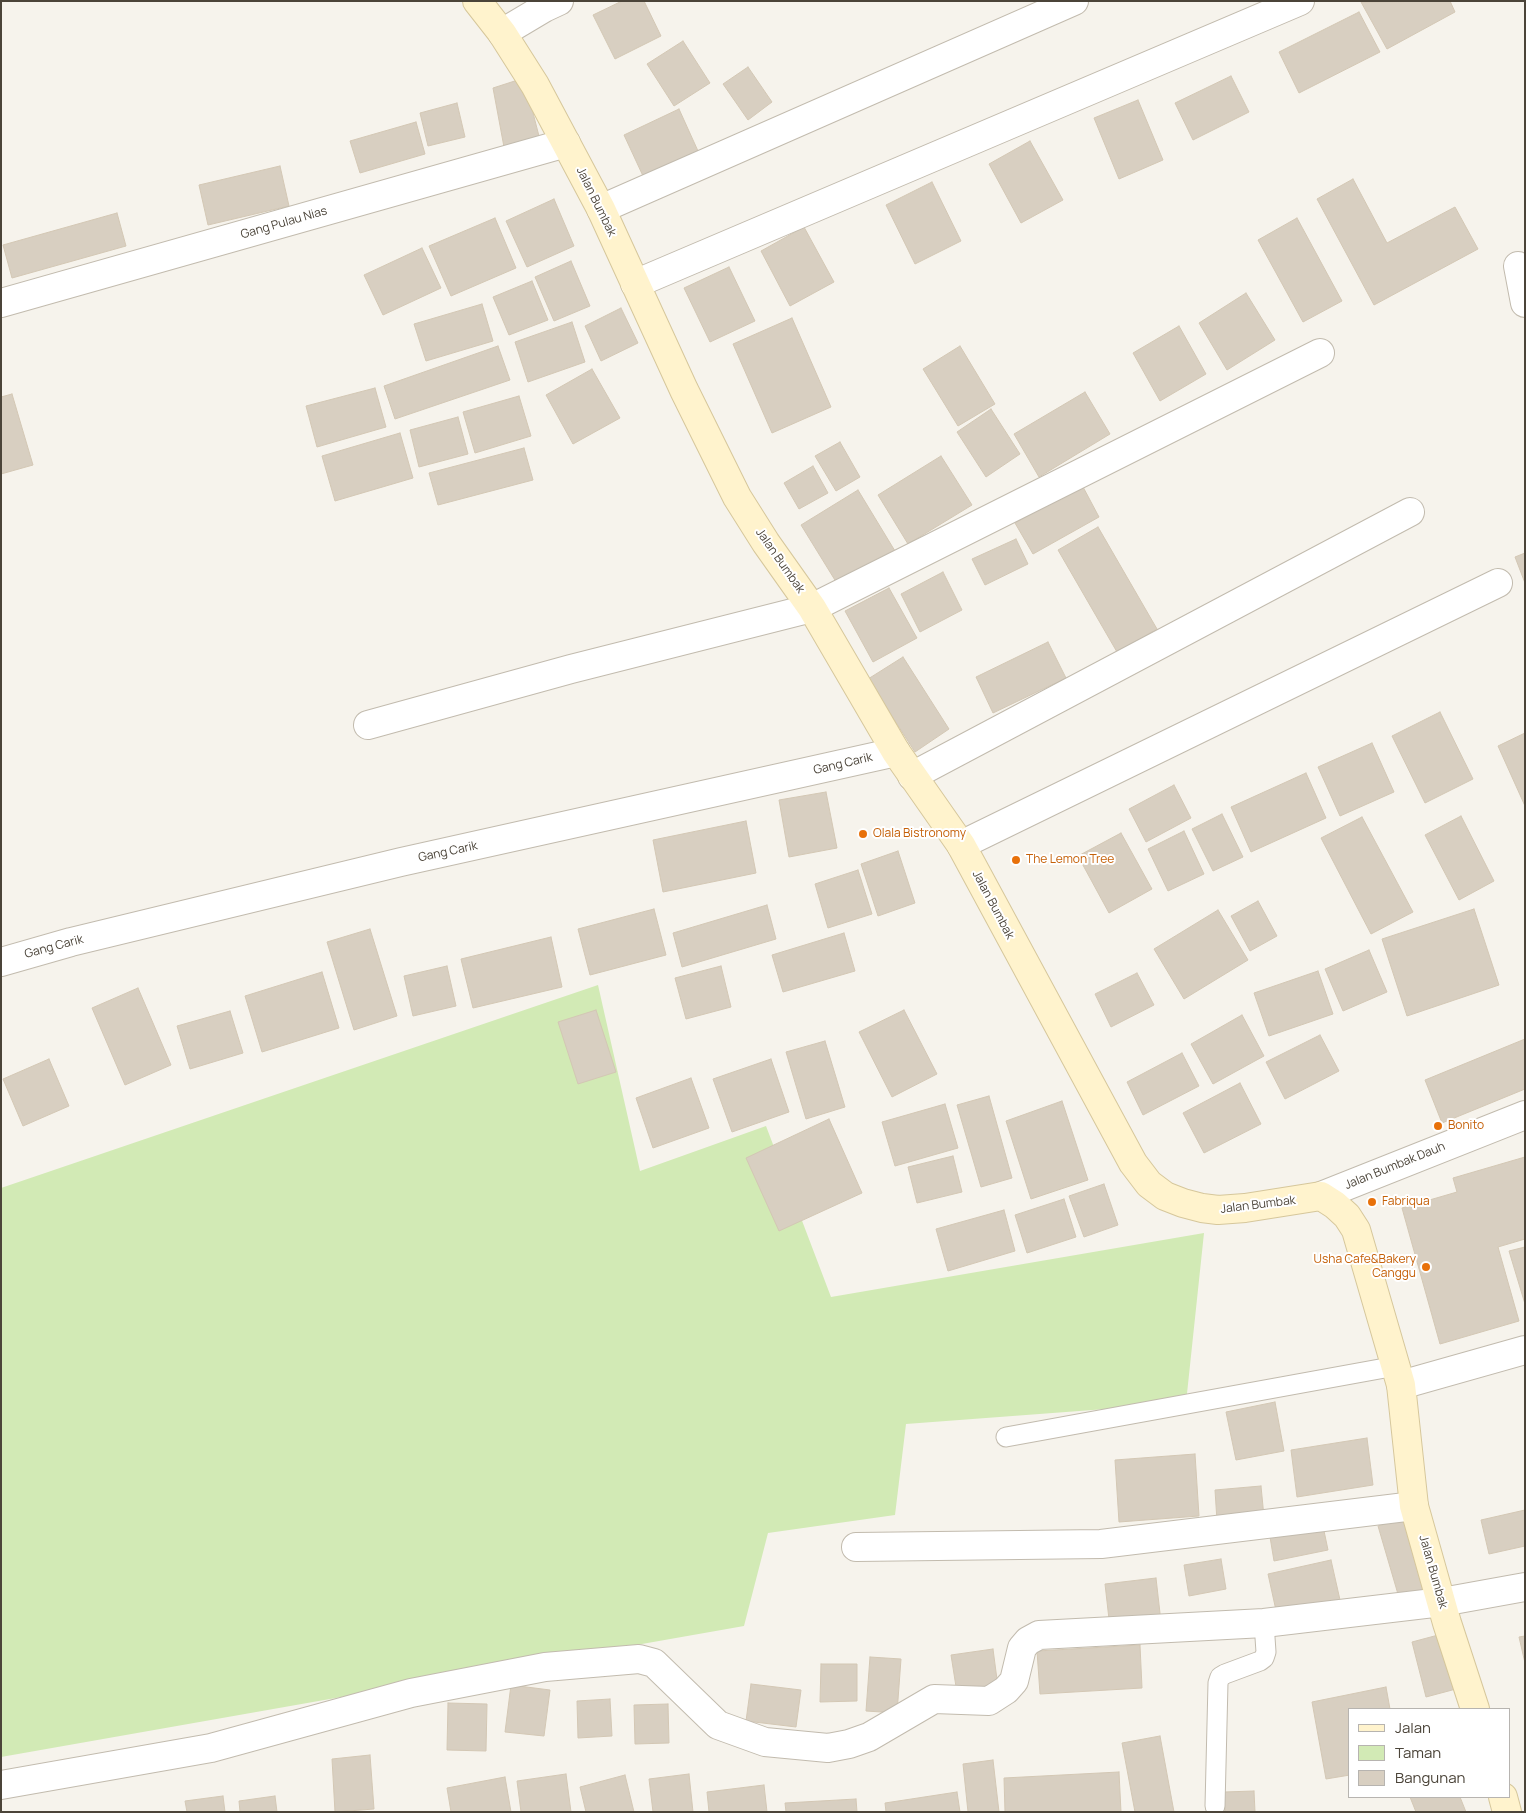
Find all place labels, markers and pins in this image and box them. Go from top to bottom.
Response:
place label: Olala Bistronomy [873,827,966,841]
marker: Olala Bistronomy [857,828,869,840]
place label: The Lemon Tree [1026,853,1114,867]
marker: The Lemon Tree [1010,854,1022,866]
place label: Bonito [1448,1119,1484,1133]
marker: Bonito [1432,1120,1444,1132]
place label: Fabriqua [1382,1195,1430,1209]
marker: Fabriqua [1366,1196,1378,1208]
place label: Usha Cafe&Bakery Canggu [1314,1253,1416,1281]
marker: Usha Cafe&Bakery Canggu [1420,1261,1432,1273]

